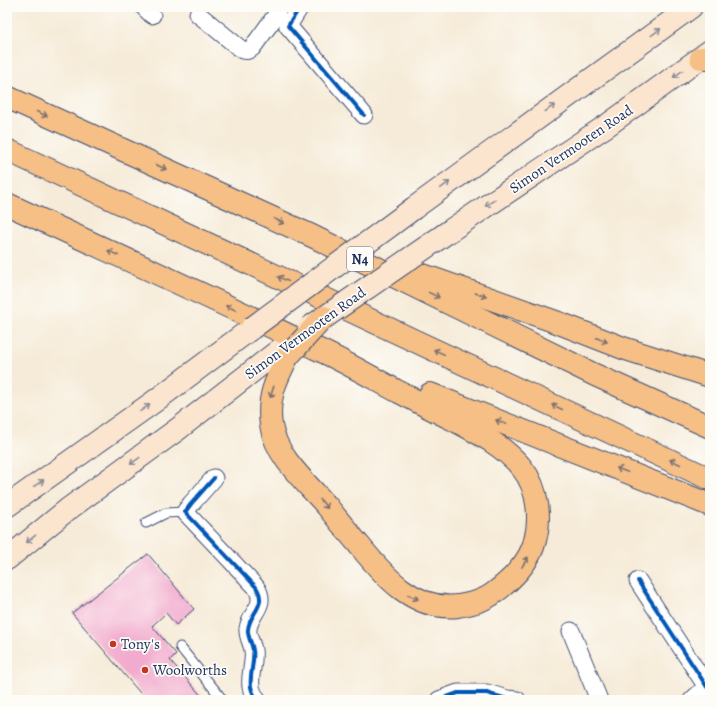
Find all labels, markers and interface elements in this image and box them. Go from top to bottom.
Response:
one-way arrow [650,28,661,37]
one-way arrow [673,70,684,78]
street label: Simon Vermooten Road [505,100,638,198]
one-way arrow [545,104,556,113]
one-way arrow [36,110,48,118]
one-way arrow [154,164,166,171]
one-way arrow [440,181,451,189]
one-way arrow [485,199,496,207]
one-way arrow [273,218,285,225]
road number: N4 [347,247,373,271]
one-way arrow [108,249,120,256]
one-way arrow [278,275,290,282]
street label: Simon Vermooten Road [240,282,370,384]
one-way arrow [428,292,440,300]
one-way arrow [474,292,487,299]
one-way arrow [225,304,237,311]
one-way arrow [596,337,608,345]
one-way arrow [433,348,445,355]
one-way arrow [268,385,275,398]
one-way arrow [551,403,563,410]
one-way arrow [139,404,150,412]
one-way arrow [495,418,507,426]
one-way arrow [130,456,141,465]
one-way arrow [669,458,681,465]
one-way arrow [616,466,628,474]
one-way arrow [33,479,44,487]
one-way arrow [320,498,329,509]
one-way arrow [26,535,37,543]
one-way arrow [522,556,530,568]
one-way arrow [407,594,419,601]
place label: Tony's [121,634,160,654]
marker: Tony's [108,639,118,649]
place label: Woolworths [152,660,227,680]
marker: Woolworths [140,665,150,675]

